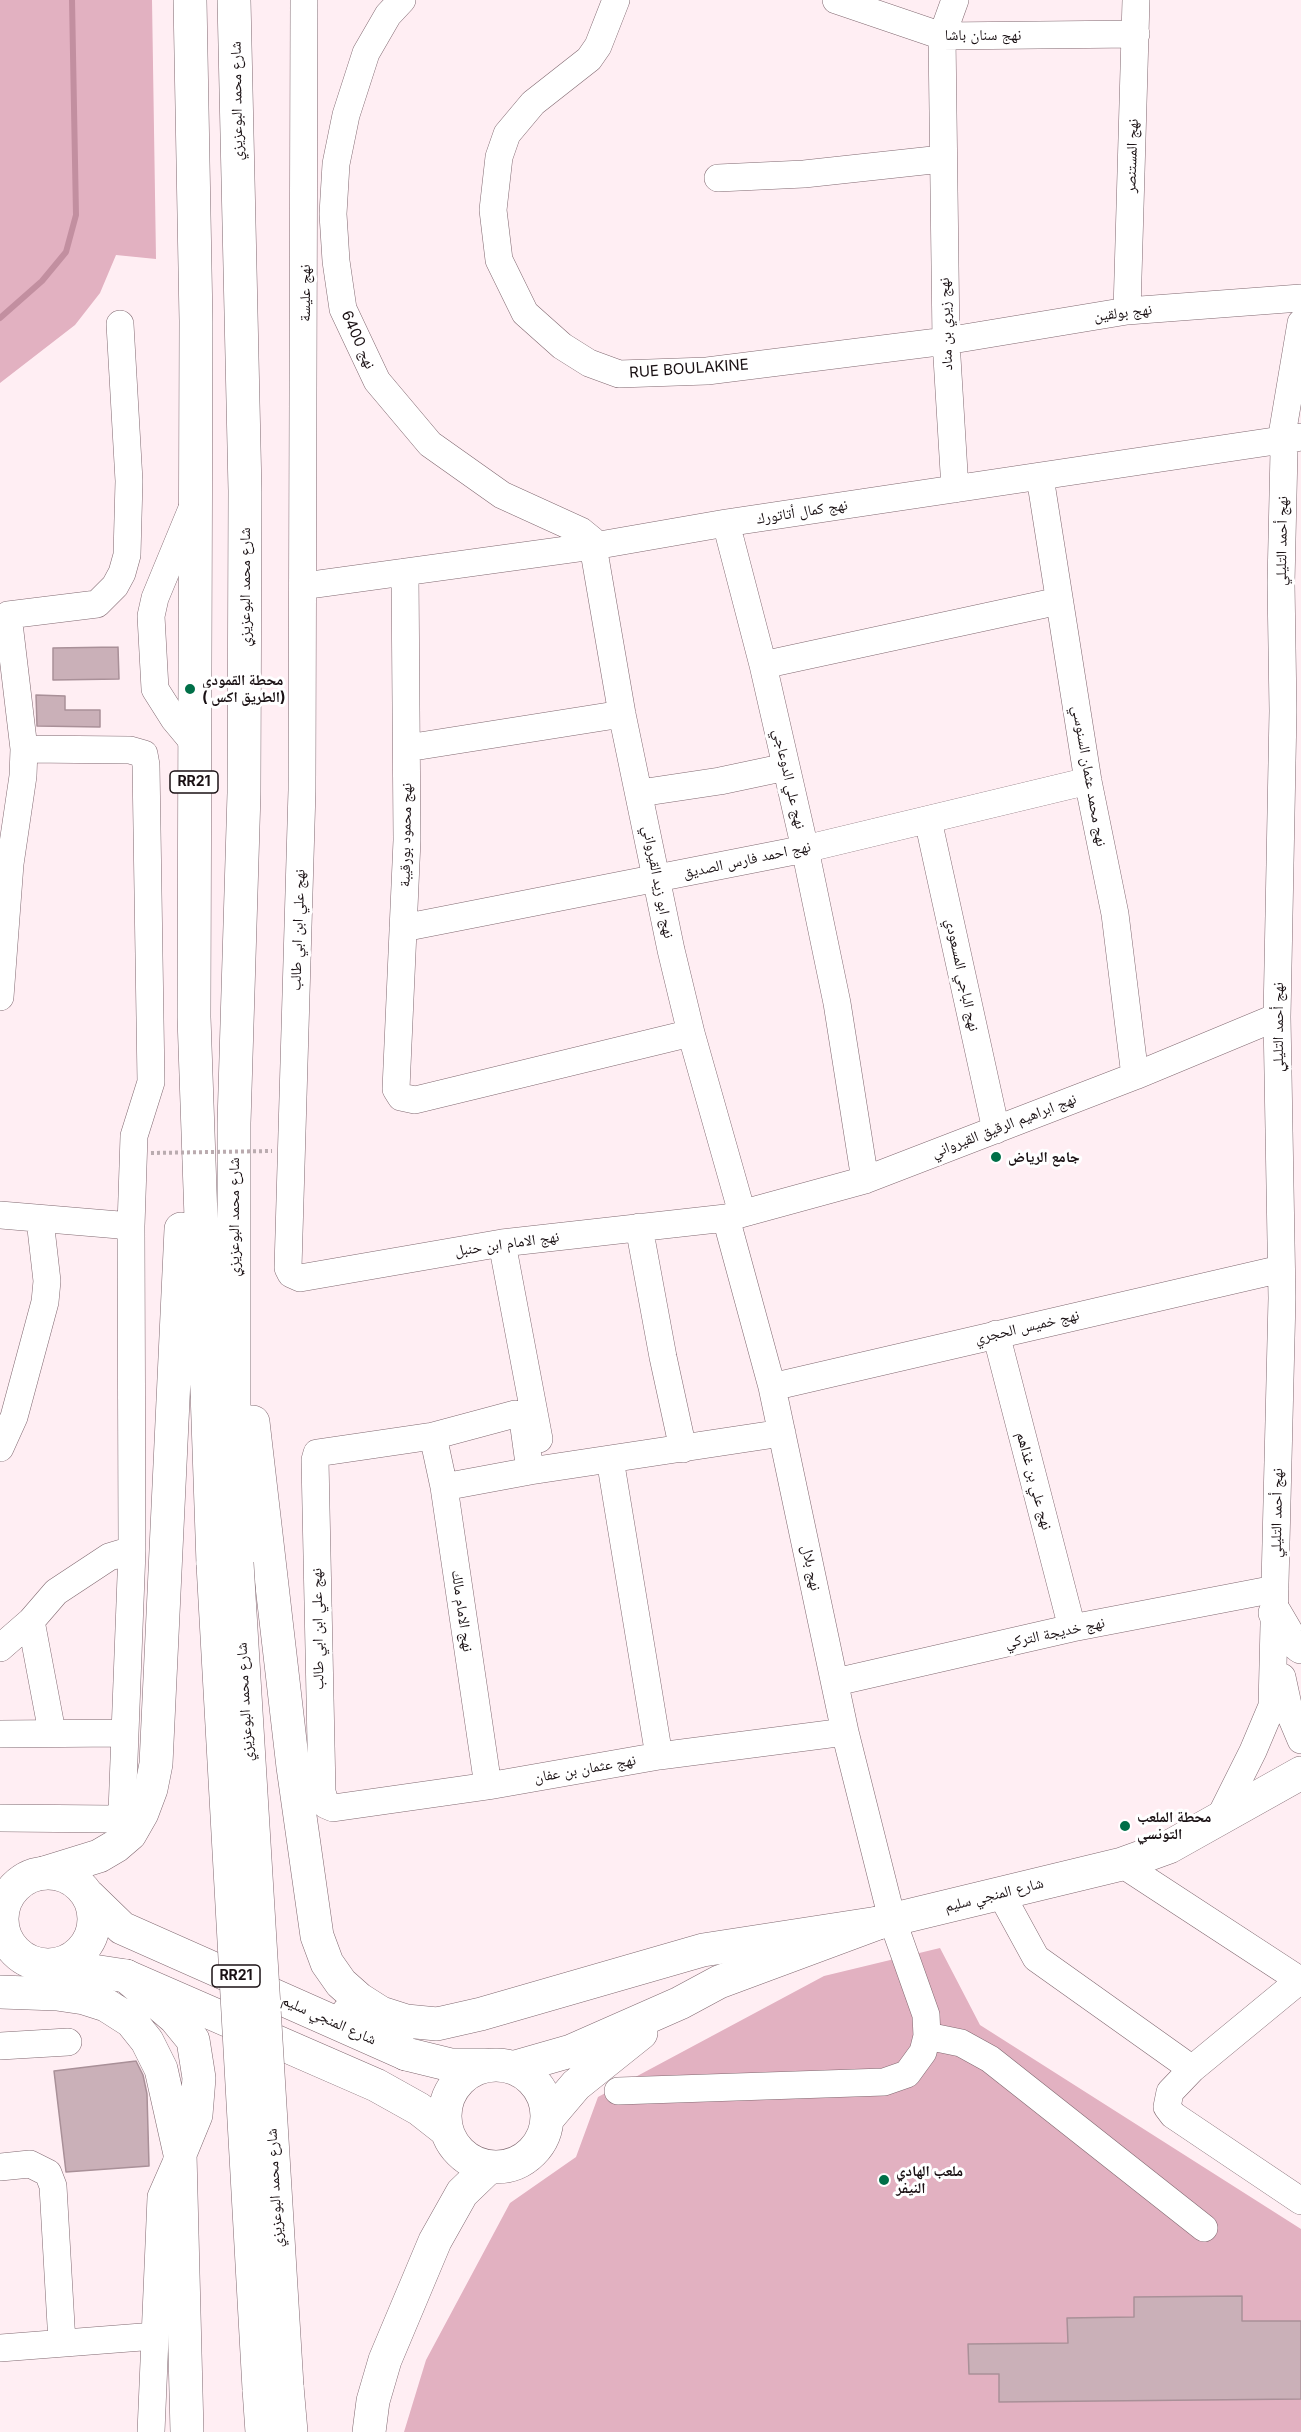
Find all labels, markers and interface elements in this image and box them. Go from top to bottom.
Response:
street label: نهج سنان باشا [945,26,1021,44]
street label: شارع محمد البوعزيزي [227,41,247,161]
street label: نهج المستنصر [1122,118,1142,194]
street label: نهج عليسة [296,264,314,322]
street label: نهج زيري بن مناد [935,277,957,371]
street label: نهج بولقين [1093,301,1153,325]
street label: نهج 6400 [337,308,379,372]
street label: RUE BOULAKINE [629,356,749,382]
street label: نهج كمال أتاتورك [755,496,849,528]
street label: نهج أحمد التليلي [1272,496,1292,586]
street label: شارع محمد البوعزيزي [236,527,254,647]
place label: محطة القمودي ( الطريق اكس) [202,671,286,706]
marker: محطة القمودي ( الطريق اكس) [183,682,197,696]
street label: نهج محمد عثمان السنوسي [1068,704,1110,848]
street label: نهج علي الدوعاجي [769,727,809,831]
road number: RR21 [170,771,218,793]
street label: نهج محمود بورقيبة [396,783,416,887]
street label: نهج ابو زيد القيرواني [638,824,678,940]
street label: نهج احمد فارس الصديق [681,838,813,882]
street label: نهج علي ابن ابي طالب [287,869,309,991]
street label: نهج الباجي المسعودي [941,917,983,1033]
street label: نهج أحمد التليلي [1269,982,1287,1072]
street label: نهج ابراهيم الرقيق القيرواني [929,1090,1079,1162]
place label: جامع الرياض [1008,1148,1080,1166]
marker: جامع الرياض [989,1150,1003,1164]
street label: شارع محمد البوعزيزي [225,1157,243,1277]
street label: نهج الامام ابن حنبل [454,1228,560,1260]
street label: نهج خميس الحجري [973,1306,1081,1348]
street label: نهج علي بن غذاهم [1012,1430,1056,1532]
street label: نهج أحمد التليلي [1267,1468,1287,1558]
street label: نهج بلال [797,1544,825,1592]
street label: نهج علي ابن ابي طالب [308,1568,328,1690]
street label: نهج الامام مالك [447,1569,477,1653]
street label: نهج خديجة التركي [1003,1614,1107,1652]
street label: شارع محمد البوعزيزي [233,1642,257,1762]
street label: نهج عثمان بن عفان [533,1751,637,1787]
place label: محطة الملعب التونسي [1137,1808,1211,1843]
marker: محطة الملعب التونسي [1118,1819,1132,1833]
street label: شارع المنجي سليم [943,1874,1045,1916]
road number: RR21 [212,1965,260,1987]
street label: شارع المنجي سليم [279,1991,379,2049]
street label: شارع محمد البوعزيزي [263,2128,287,2248]
place label: ملعب الهادي النيفر [896,2162,963,2197]
marker: ملعب الهادي النيفر [877,2173,891,2187]

